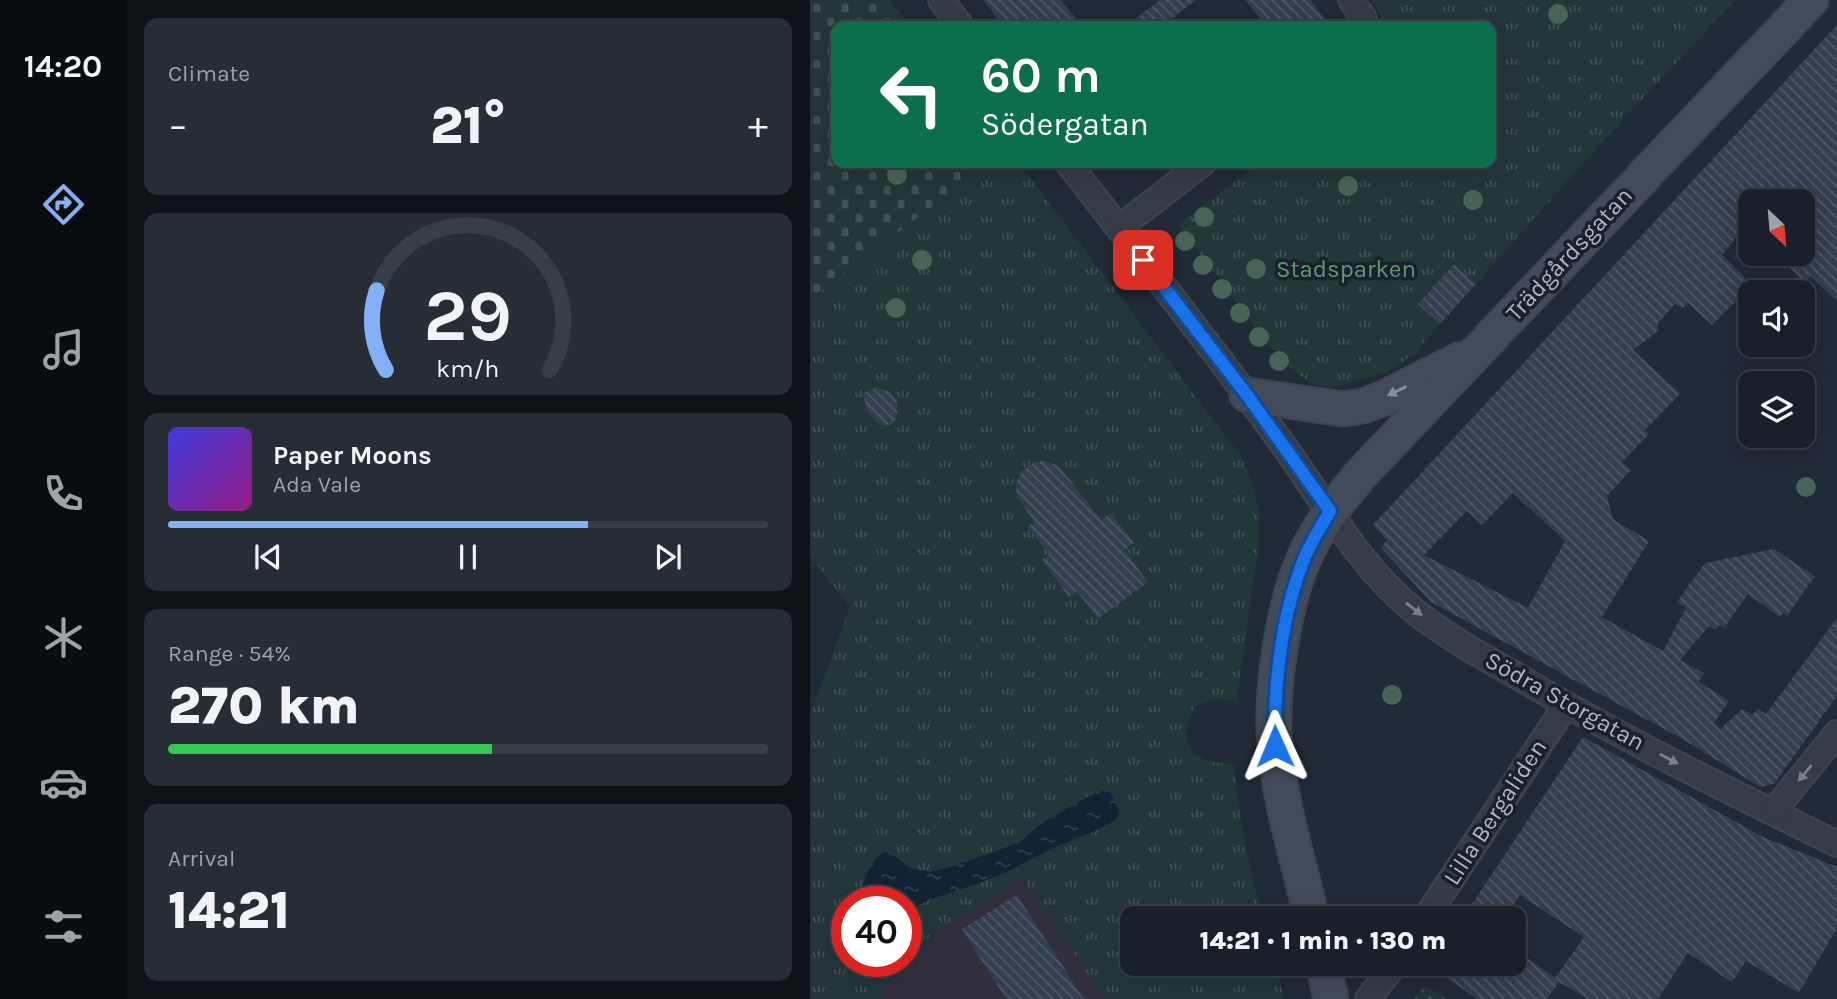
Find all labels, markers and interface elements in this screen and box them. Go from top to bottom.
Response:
text: 60 m [981,47,1101,104]
text: 14:20 [24,48,102,85]
icon: left [866,49,957,140]
text: Climate [168,60,250,87]
text: 21° [430,95,506,156]
text: − [168,103,188,148]
text: + [748,103,768,148]
text: Södergatan [981,106,1149,143]
icon: directions [39,180,88,229]
street label: Trädgårdsgatan [1500,182,1638,326]
north arrow [1738,189,1814,266]
map controls [1738,189,1815,448]
pin [1113,230,1173,290]
icon: arrive [1124,241,1162,279]
park label: Stadsparken [1276,255,1416,283]
text: 29 [424,274,512,359]
button: sound [1738,280,1815,357]
icon: music [39,325,88,374]
text: km/h [436,354,500,383]
button: layers [1738,371,1815,448]
one-way arrow [1387,386,1407,397]
text: Paper Moons [273,440,432,471]
icon: phone [39,469,88,518]
text: Ada Vale [273,471,361,498]
icon: previous [249,538,287,576]
icon: pause [449,538,487,576]
icon: next [649,538,687,576]
one-way arrow [1404,602,1422,617]
icon: climate [39,613,88,662]
text: Range · 54% [168,640,291,667]
street label: Södra Storgatan [1480,646,1650,756]
text: 270 km [168,675,360,736]
position arrow [1238,709,1312,783]
street label: Lilla Bergaliden [1438,734,1552,890]
one-way arrow [1659,753,1678,765]
icon: car [39,758,88,807]
one-way arrow [1798,764,1813,781]
text: Arrival [168,845,235,872]
text: 14:21 [168,880,290,941]
speed limit sign: 40 [831,886,922,977]
icon: filters [39,902,88,951]
text: 14:21 · 1 min · 130 m [1200,925,1446,956]

